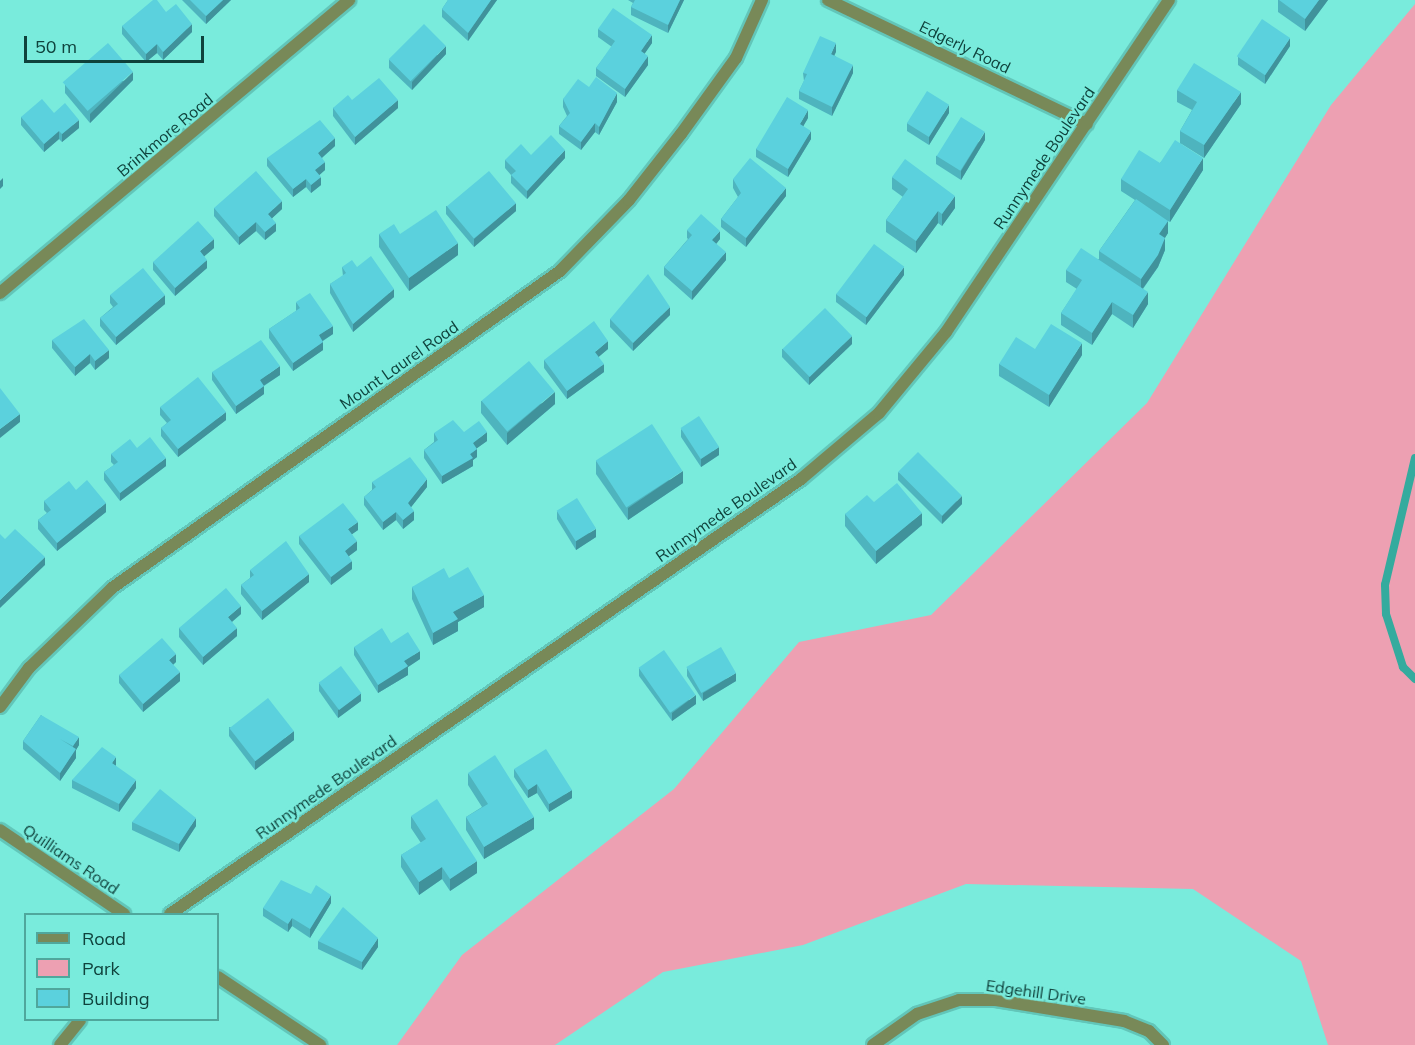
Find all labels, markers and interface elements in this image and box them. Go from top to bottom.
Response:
street label: Edgerly Road [916,17,1014,77]
scale bar [27,24,207,62]
text: 50 m [35,35,77,58]
street label: Runnymede Boulevard [989,83,1099,233]
street label: Brinkmore Road [113,89,217,181]
street label: Mount Laurel Road [336,317,462,413]
street label: Runnymede Boulevard [652,454,800,566]
street label: Runnymede Boulevard [252,731,400,843]
street label: Quilliams Road [19,820,123,898]
legend [24,913,219,1021]
text: Road [82,927,126,950]
text: Park [82,957,120,980]
street label: Edgehill Drive [985,975,1087,1009]
text: Building [82,987,150,1010]

